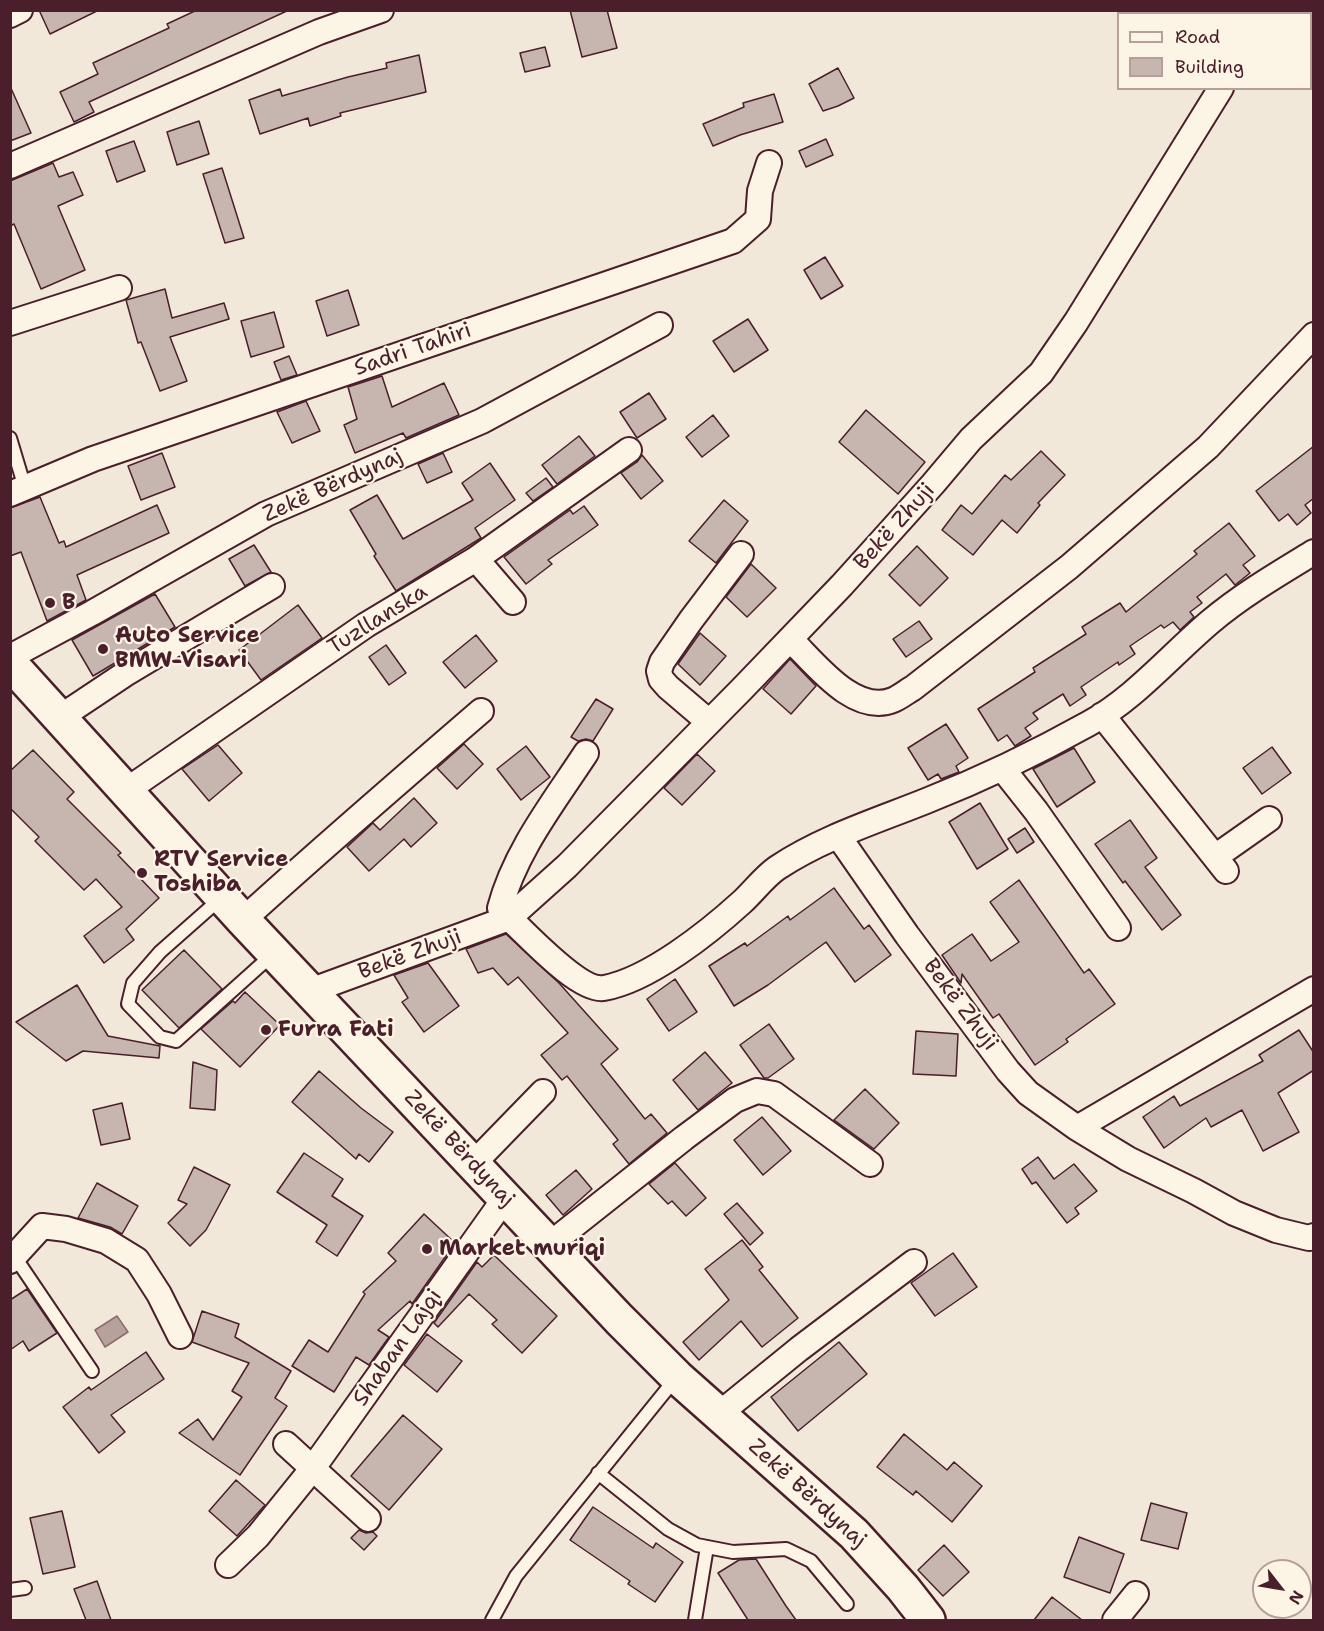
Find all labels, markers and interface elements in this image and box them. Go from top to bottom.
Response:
legend [1117,12,1312,90]
text: Road [1175,25,1220,49]
text: Building [1175,55,1244,79]
street label: Sadri Tahiri [351,318,475,382]
street label: Zekë Bërdynaj [259,443,407,529]
street label: Bekë Zhuji [849,478,941,576]
street label: Tuzllanska [323,579,433,661]
place label: B [62,590,76,616]
marker: B [43,596,57,610]
place label: Auto Service BMW-Visari [115,623,260,674]
marker: Auto Service BMW-Visari [96,642,110,656]
place label: RTV Service Toshiba [154,847,288,898]
marker: RTV Service Toshiba [135,866,149,880]
street label: Bekë Zhuji [355,924,465,986]
street label: Bekë Zhuji [917,954,1003,1056]
place label: Furra Fati [278,1017,394,1043]
marker: Furra Fati [259,1023,273,1037]
street label: Zekë Bërdynaj [398,1085,520,1213]
place label: Market muriqi [439,1236,605,1262]
marker: Market muriqi [420,1242,434,1256]
street label: Shaban Lajqi [348,1284,448,1412]
street label: Zekë Bërdynaj [742,1434,872,1554]
north arrow [1252,1559,1312,1619]
text: N [1284,1587,1308,1608]

